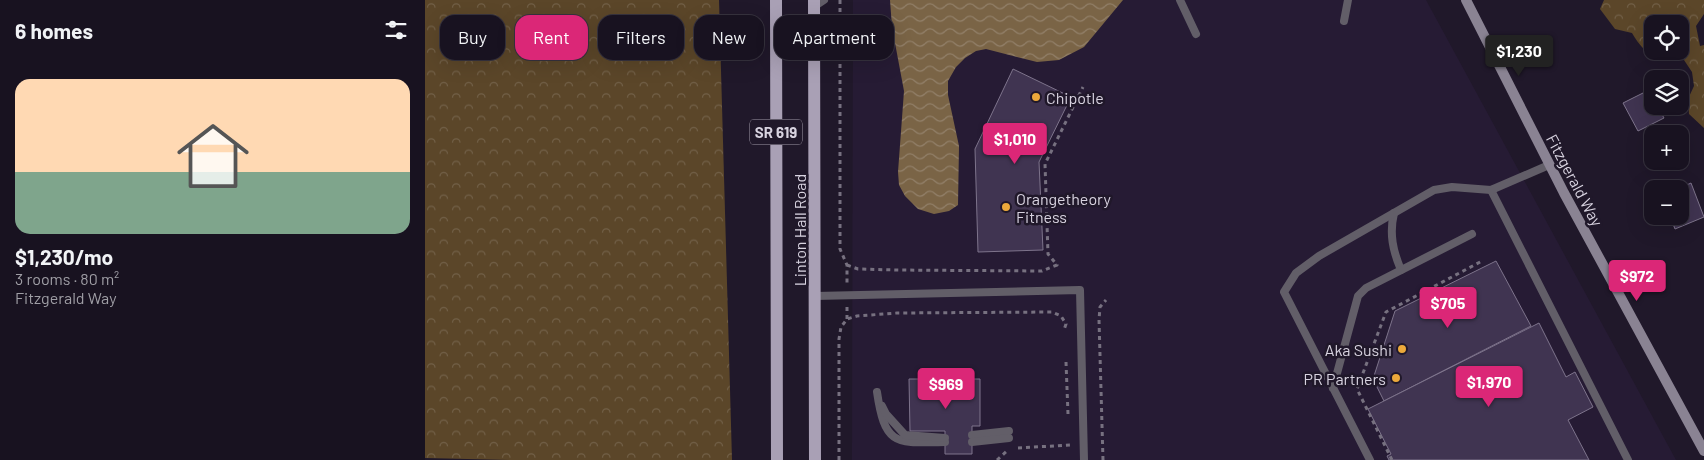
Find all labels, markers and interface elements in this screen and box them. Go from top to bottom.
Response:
chip: Buy [440,15,505,60]
chip: Rent [515,15,588,60]
chip: Filters [598,15,684,60]
chip: New [694,15,764,60]
chip: Apartment [774,15,894,60]
map controls [1644,15,1689,225]
button: locate [1644,15,1689,60]
icon: filters [382,16,410,44]
text: 6 homes [15,18,93,43]
pin: $1,230 [1478,34,1560,77]
text: $1,230 [1496,41,1542,60]
button: layers [1644,70,1689,115]
place label: Chipotle [1046,88,1104,107]
marker: Chipotle [1030,91,1042,103]
icon: home [168,111,258,201]
road number: SR 619 [750,120,802,144]
pin: $1,010 [974,122,1056,165]
button: + [1644,125,1689,170]
text: $1,010 [994,129,1036,148]
street label: Fitzgerald Way [1543,131,1608,230]
street label: Linton Hall Road [790,174,809,286]
button: − [1644,180,1689,225]
place label: Orangetheory Fitness [1016,189,1111,226]
marker: Orangetheory Fitness [1000,201,1012,213]
text: $1,230/mo [15,244,113,269]
pin: $972 [1607,260,1667,302]
text: $972 [1620,266,1654,285]
text: 3 rooms · 80 m² [15,269,119,288]
pin: $705 [1418,286,1478,329]
text: Fitzgerald Way [15,288,117,307]
text: $705 [1431,293,1465,312]
place label: Aka Sushi [1325,340,1392,359]
marker: Aka Sushi [1396,343,1408,355]
pin: $1,970 [1448,366,1530,408]
pin: $969 [916,368,976,410]
place label: PR Partners [1304,369,1386,388]
marker: PR Partners [1390,372,1402,384]
text: $1,970 [1467,372,1511,391]
text: $969 [929,374,963,393]

